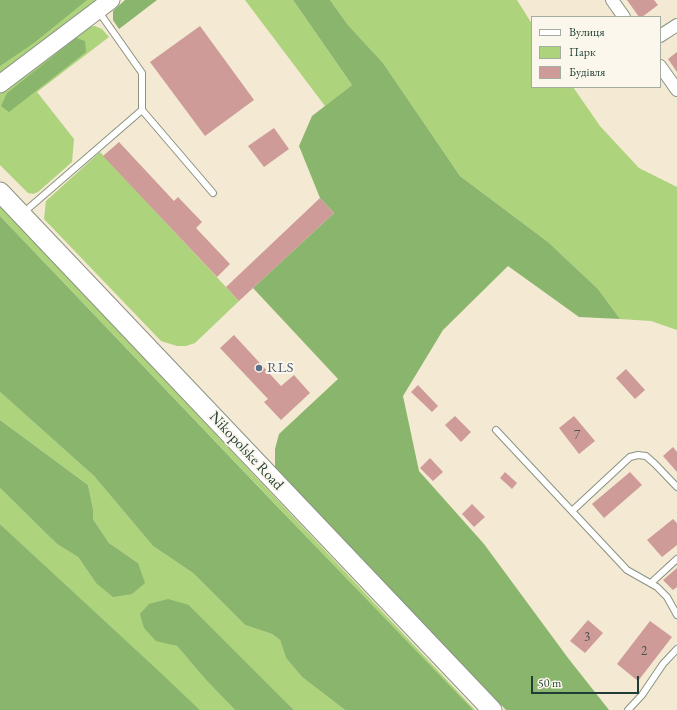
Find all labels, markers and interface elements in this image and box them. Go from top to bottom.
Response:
legend [531,16,661,88]
text: Вулиця [569,24,605,40]
text: Парк [569,44,596,60]
text: Будівля [569,64,605,80]
place label: RLS [267,359,293,377]
marker: RLS [254,363,264,373]
street label: Nikopolske Road [205,408,287,494]
house number: 7 [574,427,580,443]
house number: 3 [584,629,590,645]
house number: 2 [641,643,647,659]
scale bar [533,668,641,694]
text: 50 m [538,675,561,691]

